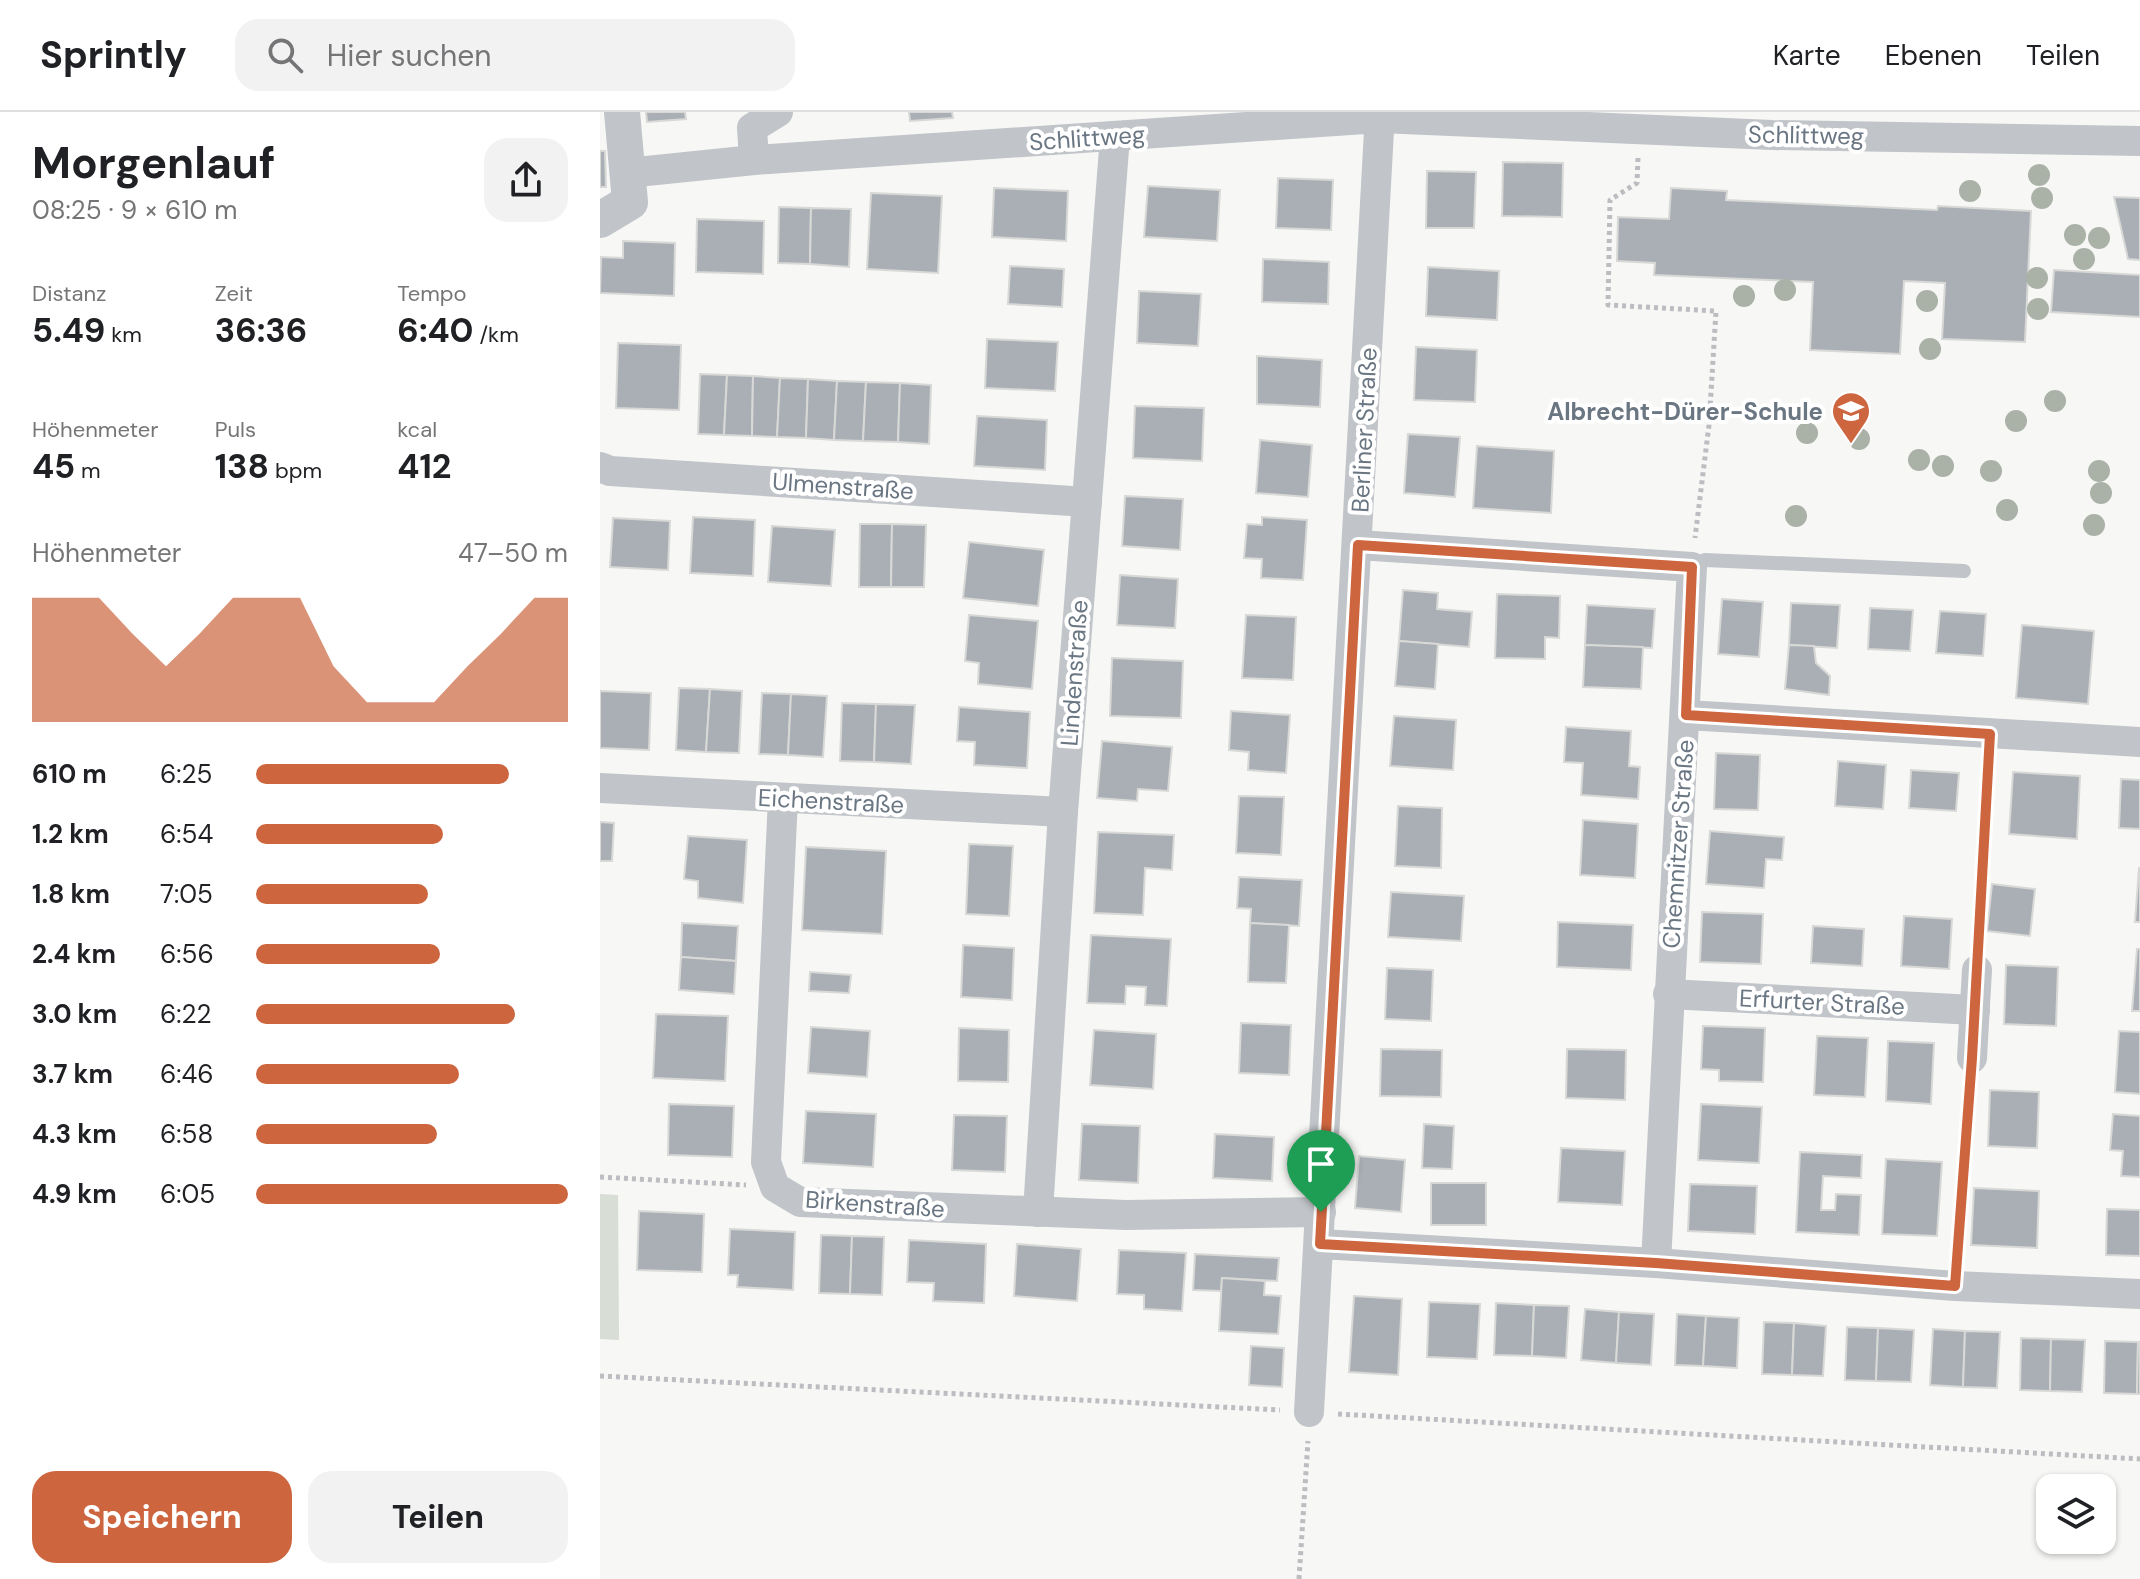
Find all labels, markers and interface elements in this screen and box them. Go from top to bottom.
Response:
search box [235,19,795,91]
text: Sprintly [40,30,187,80]
icon: search [263,33,307,77]
text: Hier suchen [327,36,491,75]
text: Karte [1773,37,1841,74]
text: Ebenen [1885,37,1982,74]
text: Teilen [2026,37,2100,74]
street label: Schlittweg [1028,118,1146,158]
street label: Schlittweg [1748,118,1864,152]
text: Morgenlauf [32,134,275,192]
button: share [484,138,568,222]
text: 08:25 · 9 × 610 m [32,193,237,227]
text: Distanz [32,279,106,308]
text: Zeit [215,279,253,308]
text: Tempo [397,279,467,308]
text: 5.49 [32,308,105,353]
text: 36:36 [215,308,307,353]
text: 6:40 [397,308,474,353]
text: km [105,320,142,349]
text: /km [474,320,519,349]
street label: Berliner Straße [1344,347,1384,513]
school or university icon: Albrecht-Dürer-Schule [1830,390,1872,445]
place label: Albrecht-Dürer-Schule [1547,396,1823,427]
text: Höhenmeter [32,415,158,444]
text: Puls [215,415,256,444]
text: kcal [397,415,437,444]
text: 45 [32,444,75,489]
text: 138 [215,444,269,489]
text: 412 [397,444,451,489]
text: m [75,456,101,485]
text: bpm [269,456,322,485]
street label: Ulmenstraße [771,466,915,506]
text: Höhenmeter [32,536,181,570]
text: 47–50 m [458,536,568,570]
street label: Lindenstraße [1053,599,1095,747]
street label: Chemnitzer Straße [1655,739,1701,949]
text: 610 m [32,757,107,791]
text: 6:25 [160,757,212,791]
street label: Eichenstraße [757,782,905,820]
text: 1.2 km [32,817,109,851]
text: 6:54 [160,817,213,851]
text: 1.8 km [32,877,110,911]
text: 7:05 [160,877,213,911]
text: 2.4 km [32,937,116,971]
text: 6:56 [160,937,214,971]
street label: Erfurter Straße [1738,982,1906,1022]
text: 3.0 km [32,997,117,1031]
text: 6:22 [160,997,212,1031]
text: 3.7 km [32,1057,113,1091]
text: 6:46 [160,1057,214,1091]
text: 4.3 km [32,1117,117,1151]
text: 6:58 [160,1117,213,1151]
pin [1287,1130,1355,1212]
icon: arrive [1299,1142,1343,1186]
text: 4.9 km [32,1177,117,1211]
text: 6:05 [160,1177,215,1211]
street label: Birkenstraße [804,1184,946,1224]
button: Speichern [32,1471,292,1563]
button: Teilen [308,1471,568,1563]
map controls [2036,1474,2116,1554]
button: layers [2036,1474,2116,1554]

